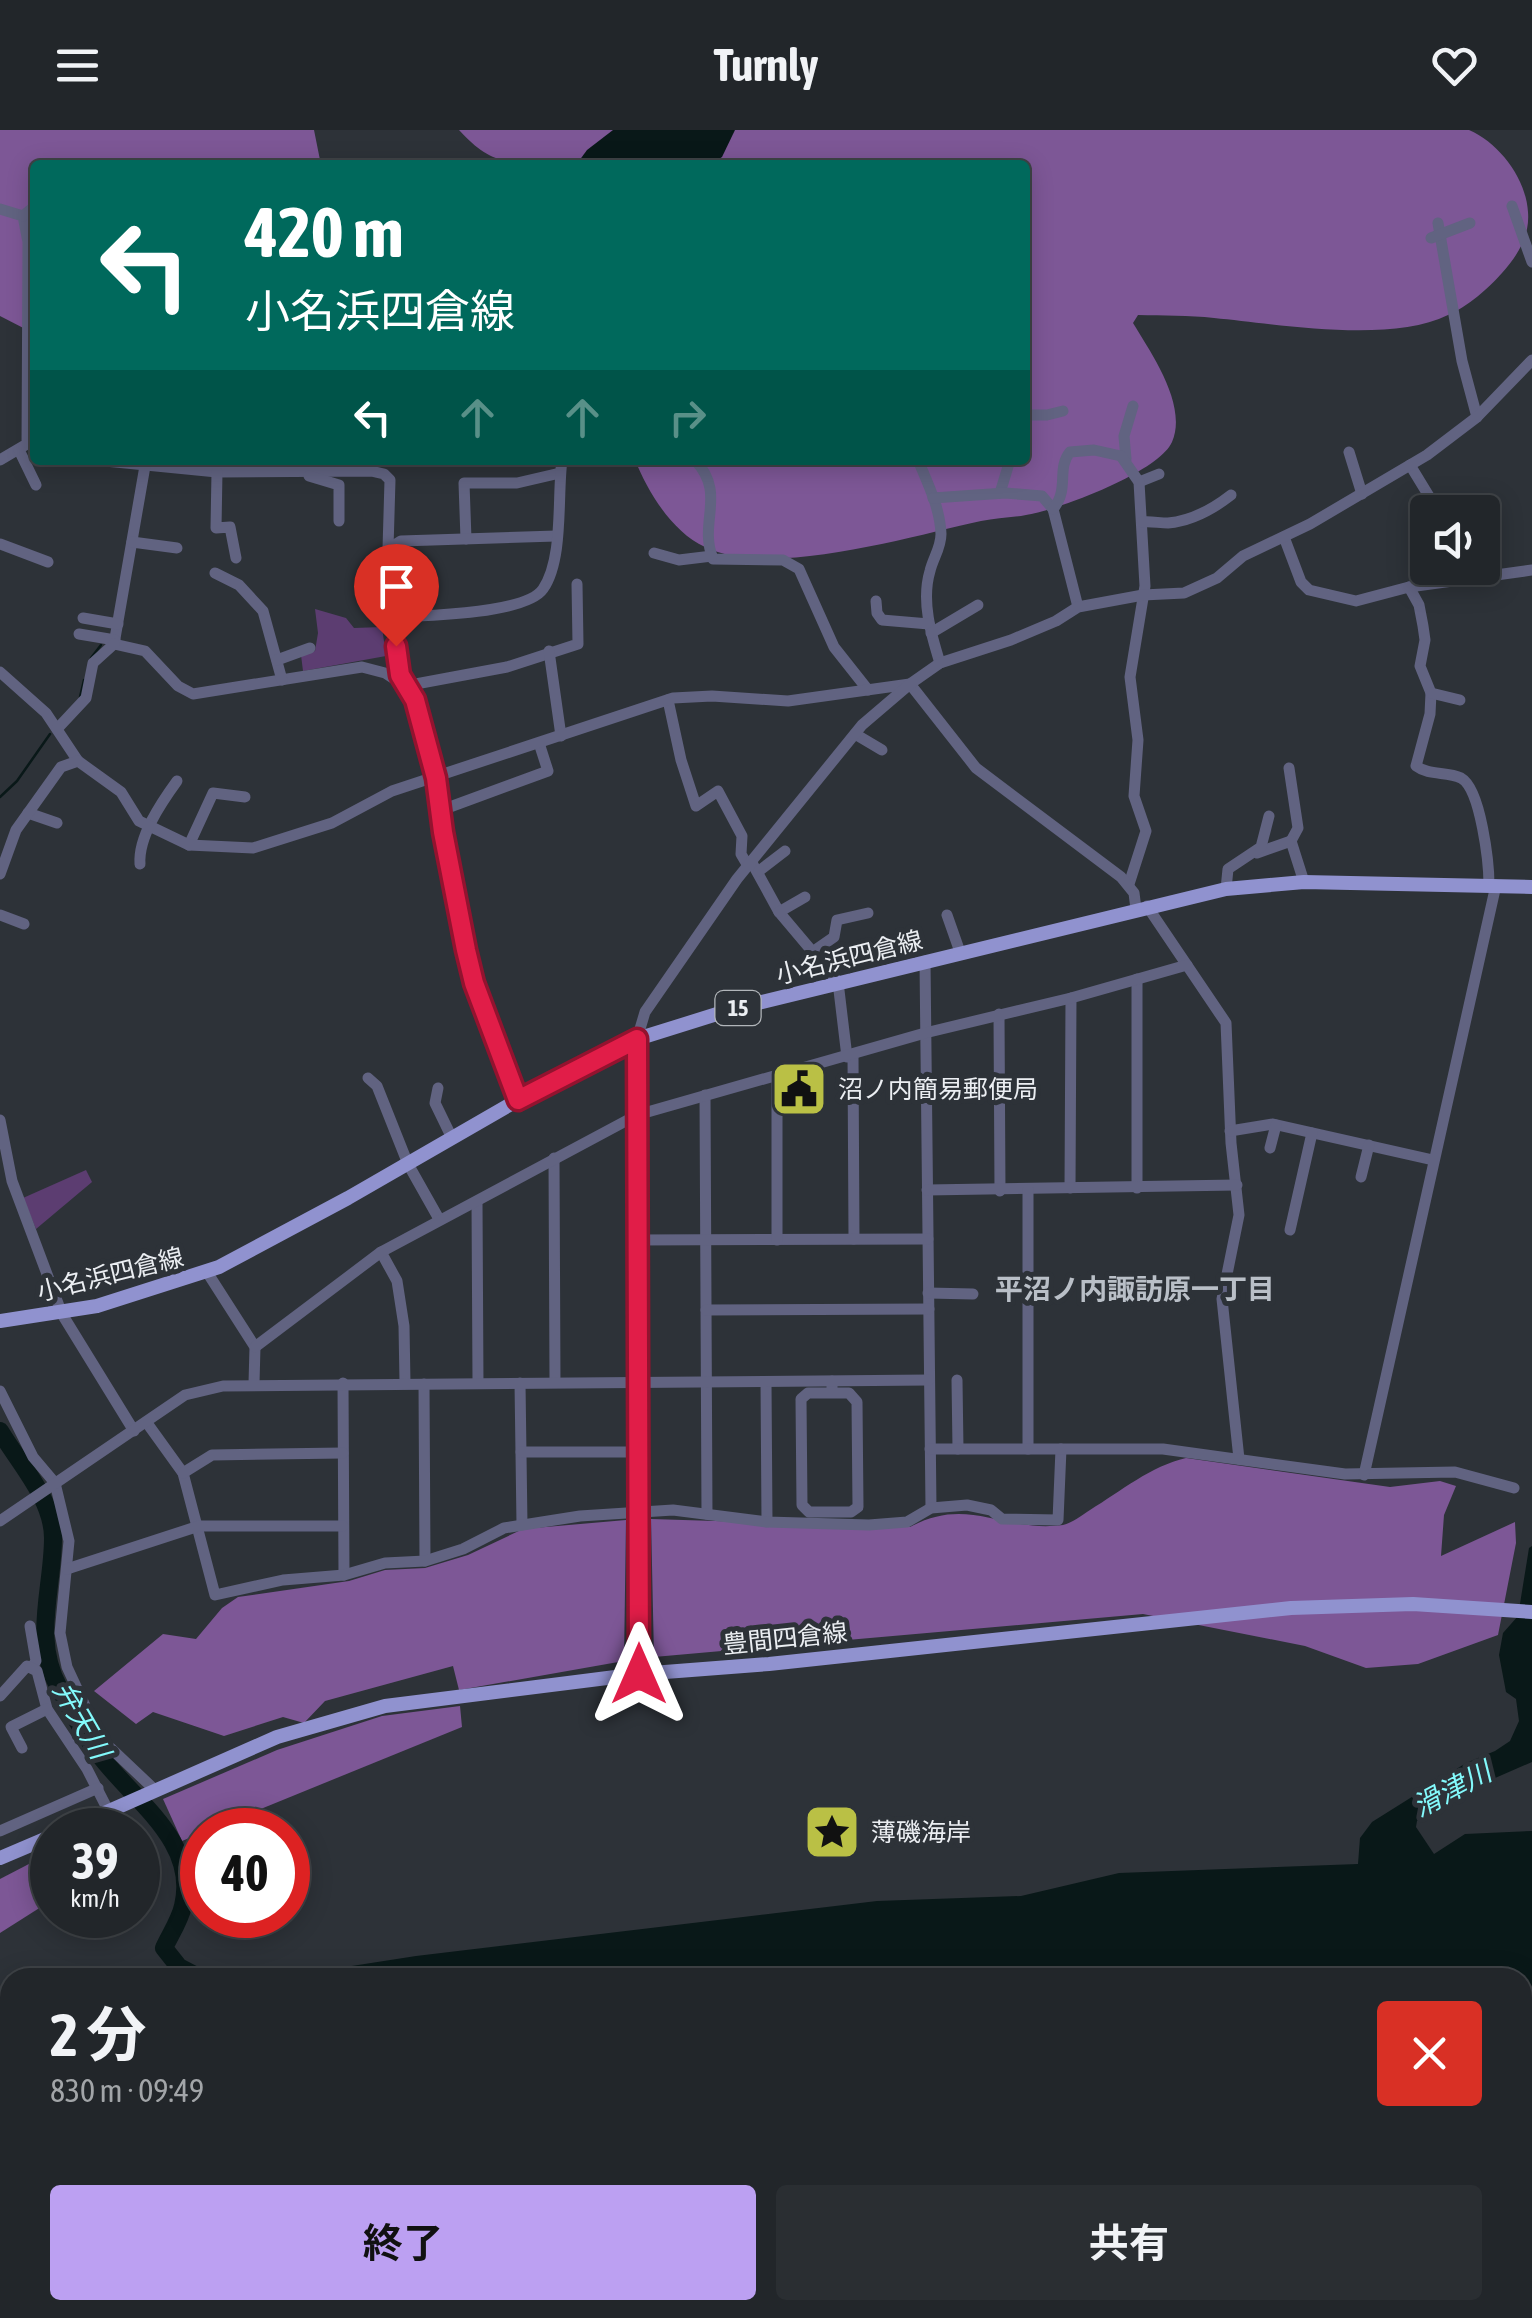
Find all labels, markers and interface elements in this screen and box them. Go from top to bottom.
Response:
icon: menu [50,38,105,93]
icon: heart [1427,38,1482,93]
text: Turnly [714,39,818,91]
text: 420 m [245,192,404,272]
icon: left [80,200,210,330]
text: 小名浜四倉線 [245,285,515,337]
icon: left [345,390,400,445]
icon: ahead [450,390,505,445]
icon: ahead [555,390,610,445]
icon: right [660,390,715,445]
map controls [1410,495,1500,585]
button: sound [1410,495,1500,585]
pin [354,544,439,647]
icon: arrive [369,559,424,614]
street label: 小名浜四倉線 [773,925,925,989]
road number: 15 [716,991,760,1025]
public building icon: 沼ノ内簡易郵便局 [769,1059,829,1119]
place label: 沼ノ内簡易郵便局 [838,1075,1038,1103]
street label: 小名浜四倉線 [34,1242,186,1306]
district label: 平沼ノ内諏訪原一丁目 [995,1273,1275,1305]
street label: 豊間四倉線 [721,1618,849,1658]
position arrow [587,1622,691,1726]
water label: 弁天川 [47,1676,118,1767]
water label: 滑津川 [1407,1754,1499,1823]
place icon: 薄磯海岸 [802,1802,862,1862]
speed limit sign: 40 [180,1808,310,1938]
place label: 薄磯海岸 [871,1818,971,1846]
text: 39 [71,1832,118,1890]
text: km/h [70,1884,120,1912]
text: 2 分 [50,2000,146,2069]
button: close [1377,2001,1482,2106]
text: 830 m · 09:49 [50,2072,204,2109]
button: 終了 [50,2185,756,2300]
button: 共有 [776,2185,1482,2300]

